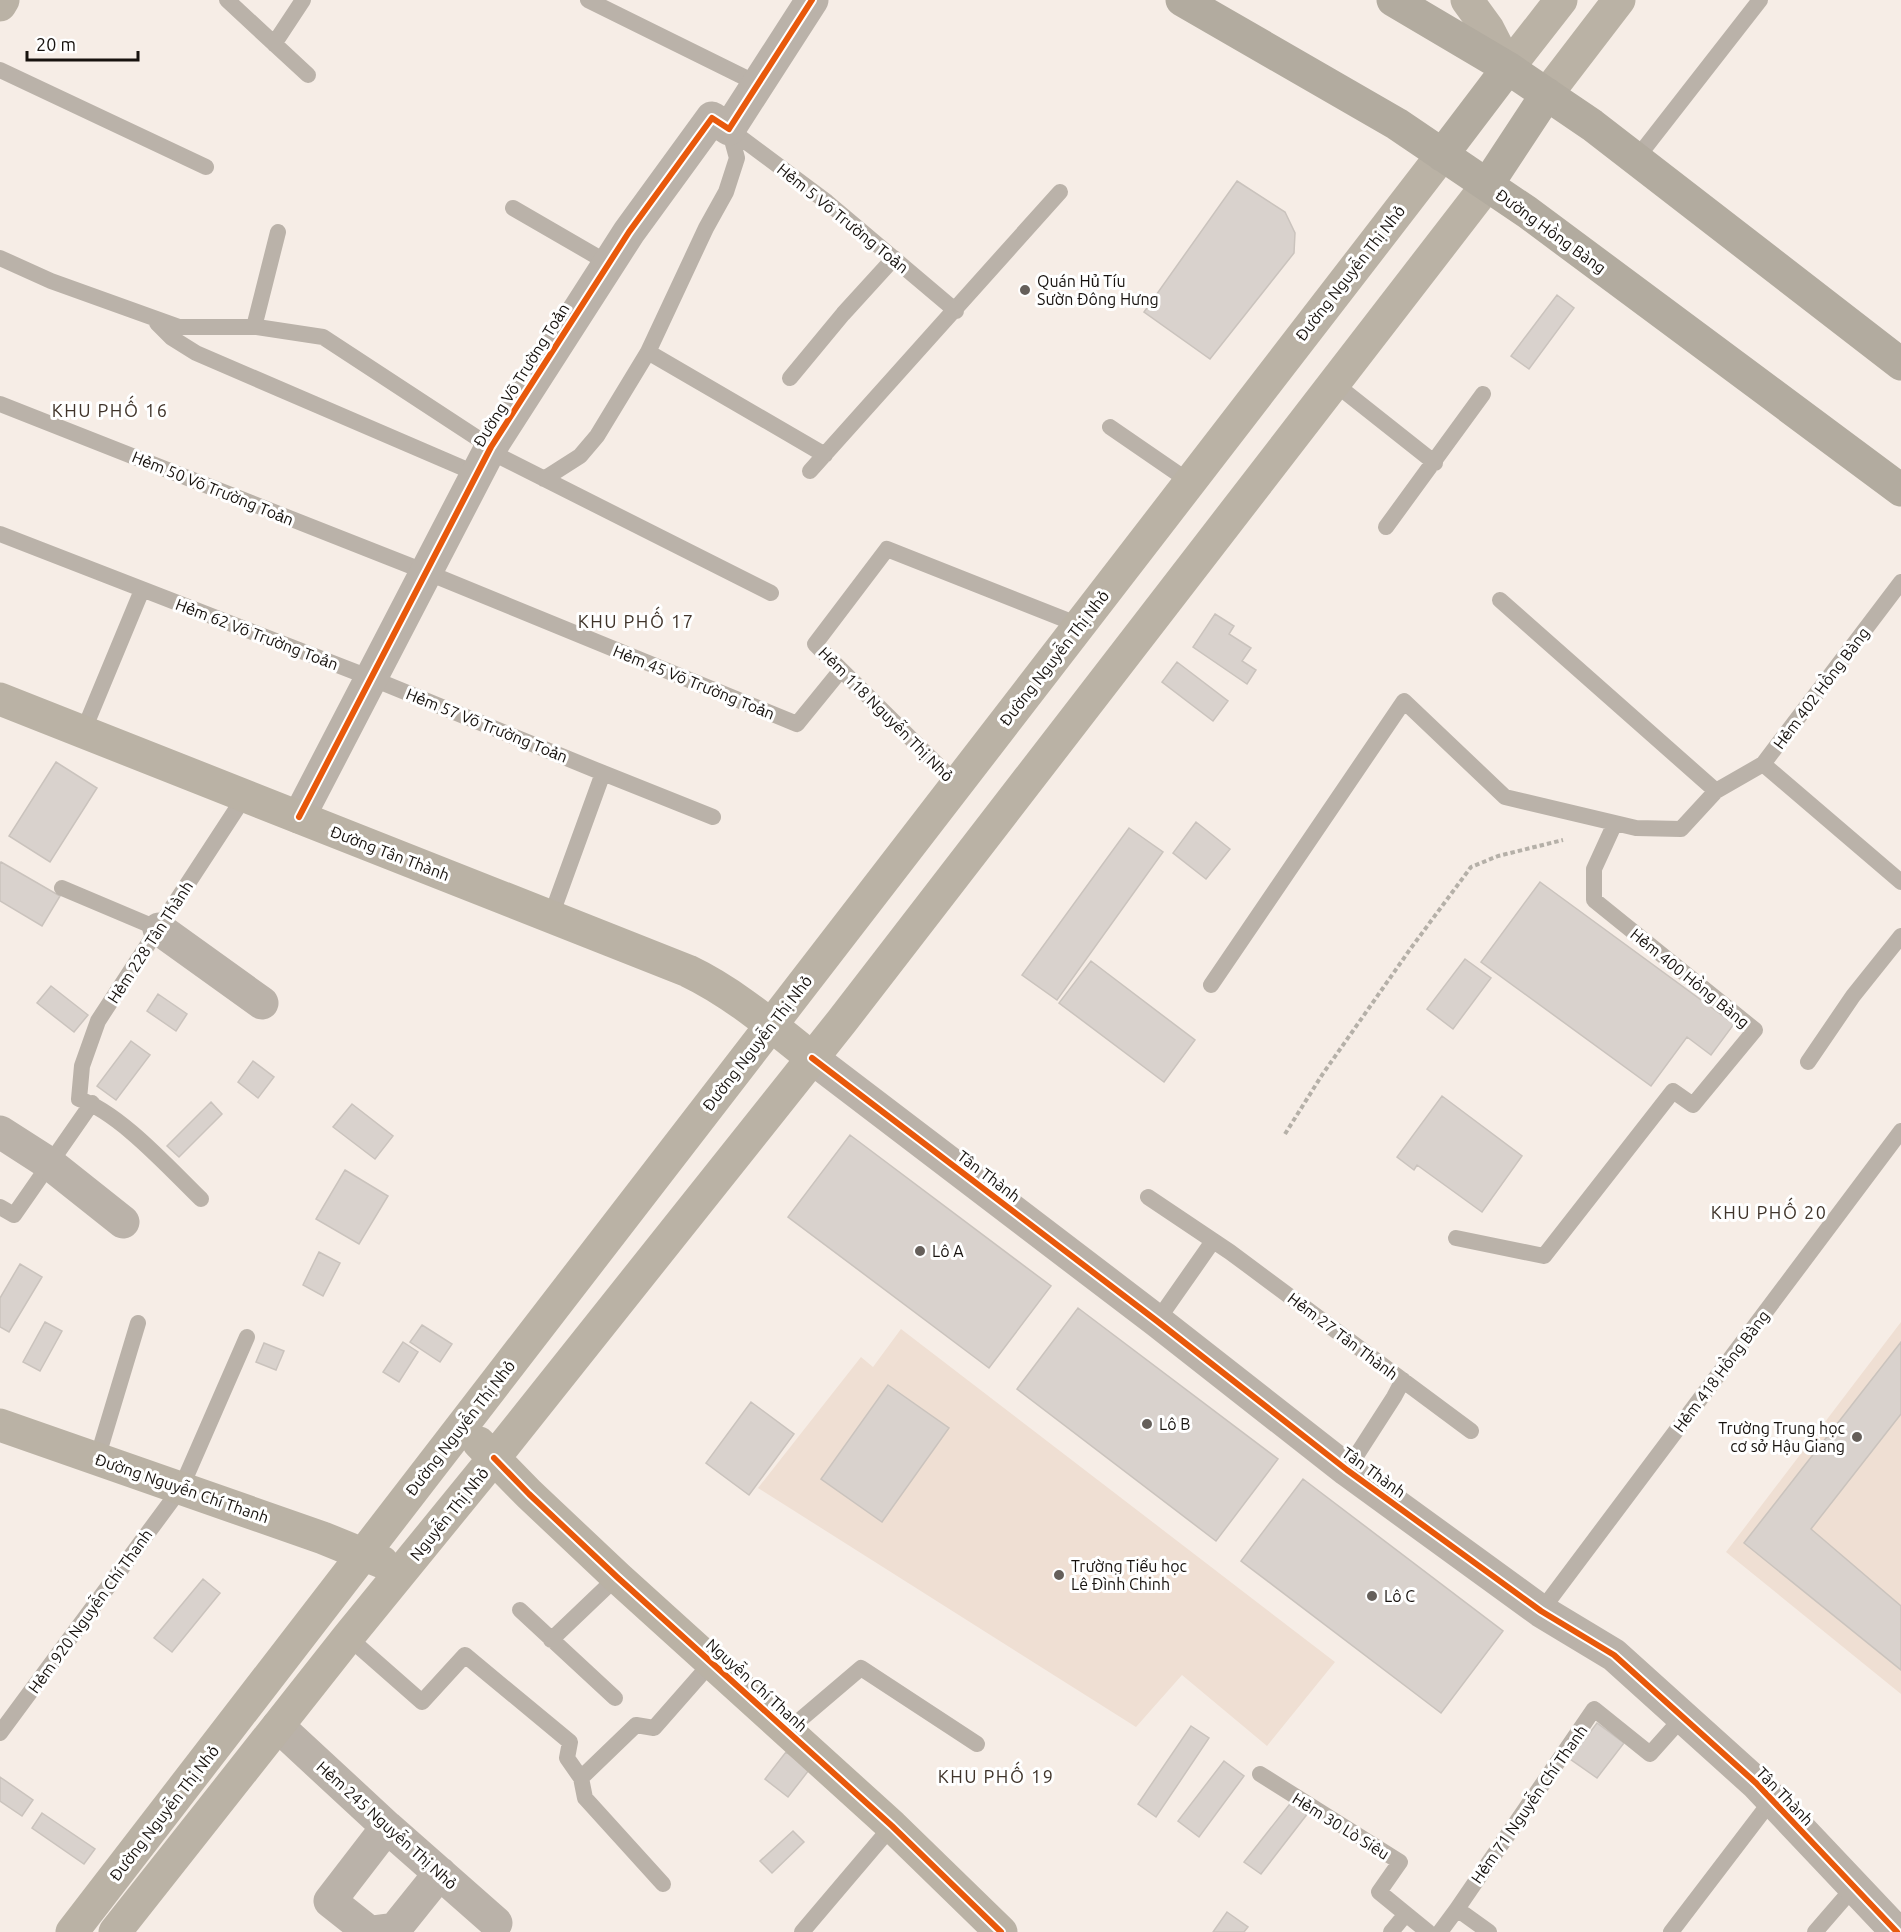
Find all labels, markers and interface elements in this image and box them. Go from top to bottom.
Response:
scale bar [27,24,138,62]
text: 20 m [36,34,76,54]
street label: Hẻm 5 Võ Trường Toản [774,160,912,276]
street label: Đường Hồng Bàng [1492,183,1611,277]
street label: Đường Nguyễn Thị Nhỏ [1289,200,1408,344]
place label: Quán Hủ Tíu Sườn Đông Hưng [1037,272,1159,308]
marker: Quán Hủ Tíu Sườn Đông Hưng [1018,283,1032,297]
street label: Đường Võ Trường Toản [469,300,573,450]
district label: KHU PHỐ 16 [52,395,168,420]
street label: Hẻm 50 Võ Trường Toản [130,447,296,529]
street label: Đường Nguyễn Thị Nhỏ [993,585,1112,729]
street label: Hẻm 62 Võ Trường Toản [173,595,341,673]
district label: KHU PHỐ 17 [578,606,694,631]
street label: Hẻm 402 Hồng Bàng [1767,622,1873,752]
street label: Hẻm 45 Võ Trường Toản [611,641,777,723]
street label: Hẻm 118 Nguyễn Thị Nhỏ [815,641,959,785]
street label: Hẻm 57 Võ Trường Toản [404,684,570,766]
street label: Đường Tân Thành [328,822,452,884]
street label: Hẻm 228 Tân Thành [104,878,196,1006]
street label: Hẻm 400 Hồng Bàng [1627,922,1755,1031]
street label: Đường Nguyễn Thị Nhỏ [696,970,815,1114]
street label: Tân Thành [954,1147,1024,1205]
district label: KHU PHỐ 20 [1711,1197,1827,1222]
place label: Lô A [932,1242,964,1260]
marker: Lô A [913,1244,927,1258]
street label: Hẻm 27 Tân Thành [1284,1289,1402,1383]
street label: Hẻm 418 Hồng Bàng [1667,1305,1773,1435]
street label: Đường Nguyễn Thị Nhỏ [399,1355,518,1499]
place label: Lô B [1159,1415,1190,1433]
marker: Lô B [1140,1417,1154,1431]
place label: Trường Trung học cơ sở Hậu Giang [1718,1419,1846,1455]
marker: Trường Trung học cơ sở Hậu Giang [1850,1430,1864,1444]
street label: Tân Thành [1339,1443,1409,1501]
street label: Đường Nguyễn Chí Thanh [93,1447,272,1526]
street label: Nguyễn Thị Nhỏ [404,1462,492,1564]
street label: Hẻm 920 Nguyễn Chí Thanh [22,1524,156,1697]
place label: Trường Tiểu học Lê Đình Chinh [1071,1557,1188,1593]
marker: Trường Tiểu học Lê Đình Chinh [1052,1568,1066,1582]
place label: Lô C [1384,1587,1415,1605]
marker: Lô C [1365,1589,1379,1603]
street label: Nguyễn Chí Thanh [703,1633,813,1735]
street label: Hẻm 71 Nguyễn Chí Thanh [1465,1720,1591,1887]
street label: Đường Nguyễn Thị Nhỏ [103,1740,222,1884]
street label: Hẻm 245 Nguyễn Thị Nhỏ [313,1755,463,1893]
district label: KHU PHỐ 19 [938,1761,1054,1786]
street label: Tân Thành [1753,1763,1817,1829]
street label: Hẻm 30 Lò Siêu [1289,1789,1393,1863]

